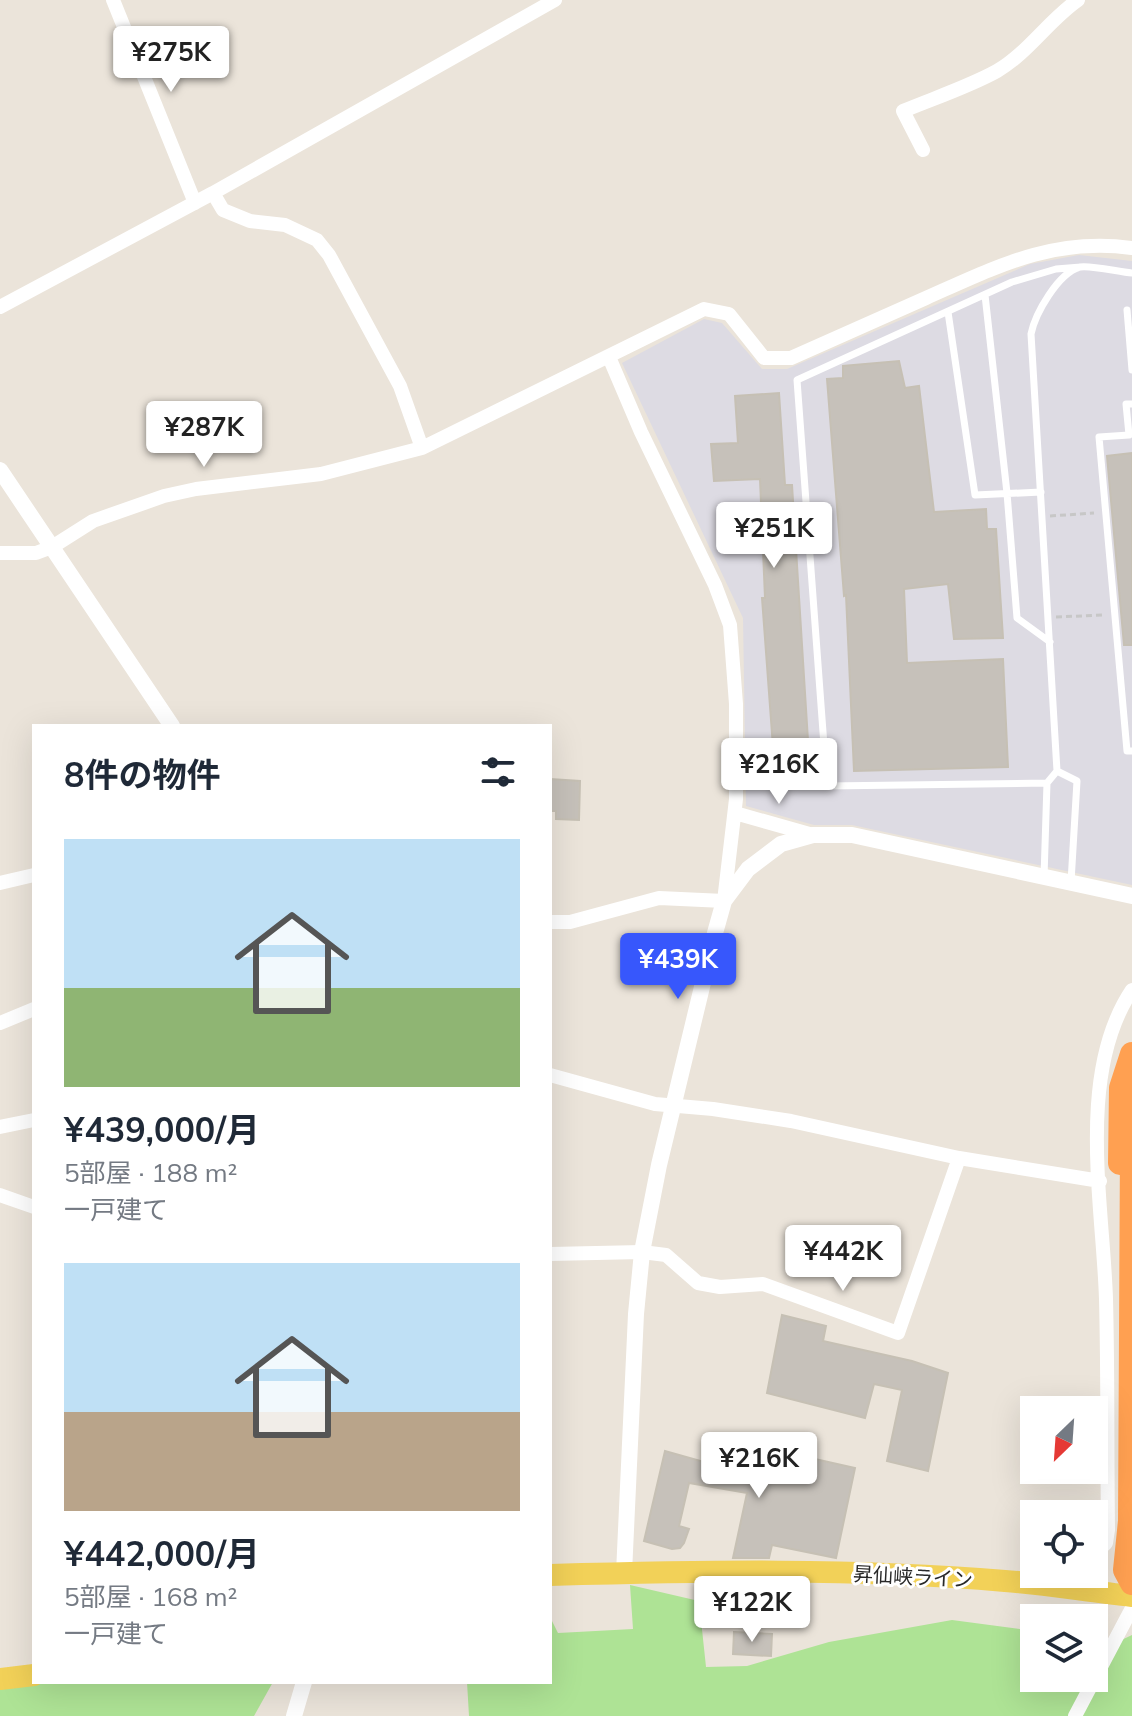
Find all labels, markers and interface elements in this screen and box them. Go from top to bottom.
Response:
pin: ¥275K [115,26,227,94]
text: ¥275K [131,35,211,68]
pin: ¥287K [148,401,260,469]
text: ¥287K [164,410,244,443]
pin: ¥251K [718,502,830,570]
text: ¥251K [734,511,814,544]
pin: ¥216K [723,738,835,806]
text: ¥216K [739,747,819,780]
icon: filters [476,750,520,794]
text: 8件の物件 [64,753,220,796]
icon: home [220,891,364,1035]
pin: ¥439K [622,933,734,1001]
text: ¥439K [638,942,718,975]
text: ¥439,000/月 [64,1108,260,1151]
text: 5部屋 · 188 m² [64,1156,237,1189]
text: 一戸建て [64,1193,168,1226]
pin: ¥442K [787,1225,899,1293]
text: ¥442K [803,1234,883,1267]
icon: home [220,1315,364,1459]
north arrow [1020,1396,1108,1484]
map controls [1020,1396,1108,1692]
pin: ¥216K [703,1432,815,1500]
text: ¥216K [719,1441,799,1474]
button: locate [1020,1500,1108,1588]
text: ¥442,000/月 [64,1532,260,1575]
street label: 昇仙峡ライン [852,1561,974,1592]
pin: ¥122K [696,1576,808,1644]
text: 5部屋 · 168 m² [64,1580,237,1613]
text: ¥122K [712,1585,792,1618]
button: layers [1020,1604,1108,1692]
text: 一戸建て [64,1617,168,1650]

